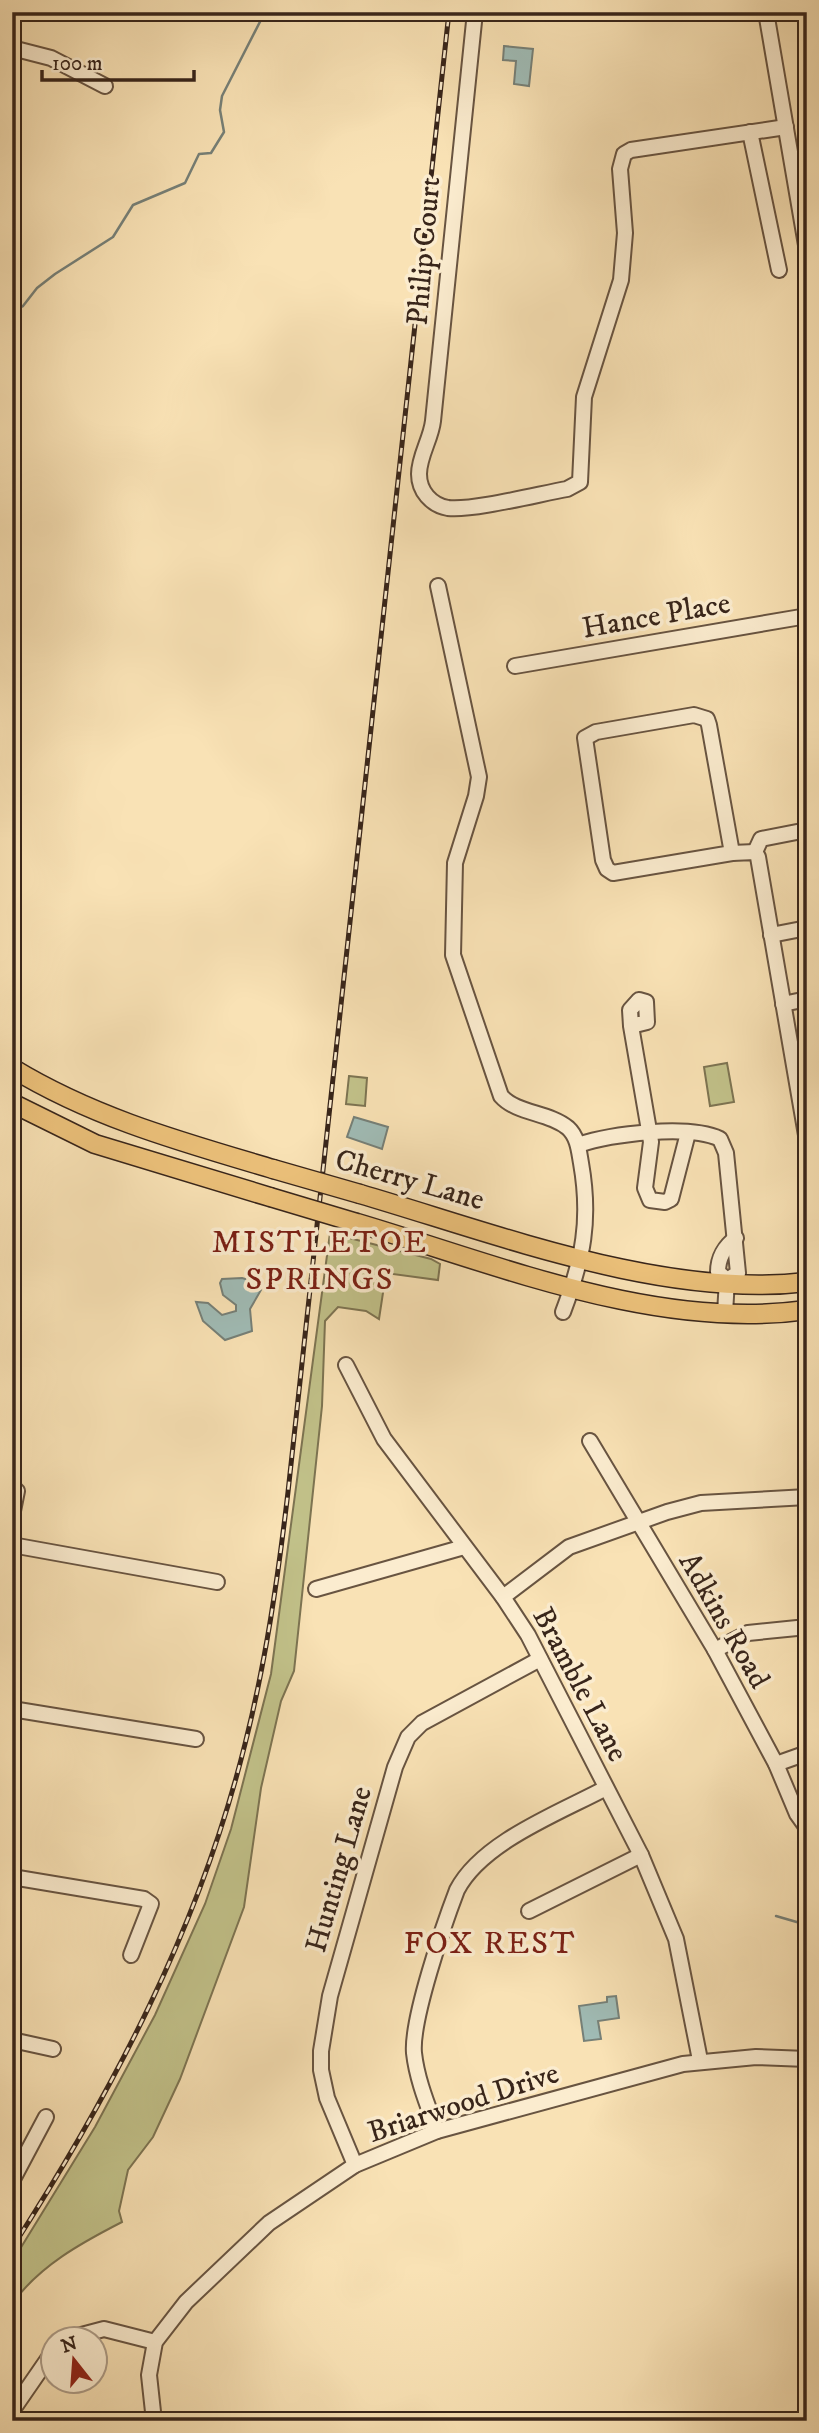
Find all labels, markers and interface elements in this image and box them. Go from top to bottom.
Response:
scale bar [42,38,194,82]
text: 100 m [52,51,103,77]
street label: Philip Court [400,175,449,327]
street label: Hance Place [579,585,733,648]
street label: Cherry Lane [331,1142,488,1219]
district label: MISTLETOE SPRINGS [212,1223,428,1300]
street label: Adkins Road [670,1546,777,1695]
street label: Bramble Lane [524,1601,636,1768]
street label: Hunting Lane [298,1782,381,1957]
district label: FOX REST [404,1924,576,1964]
street label: Briarwood Drive [363,2055,564,2152]
north arrow [38,2324,108,2394]
text: N [59,2332,81,2358]

